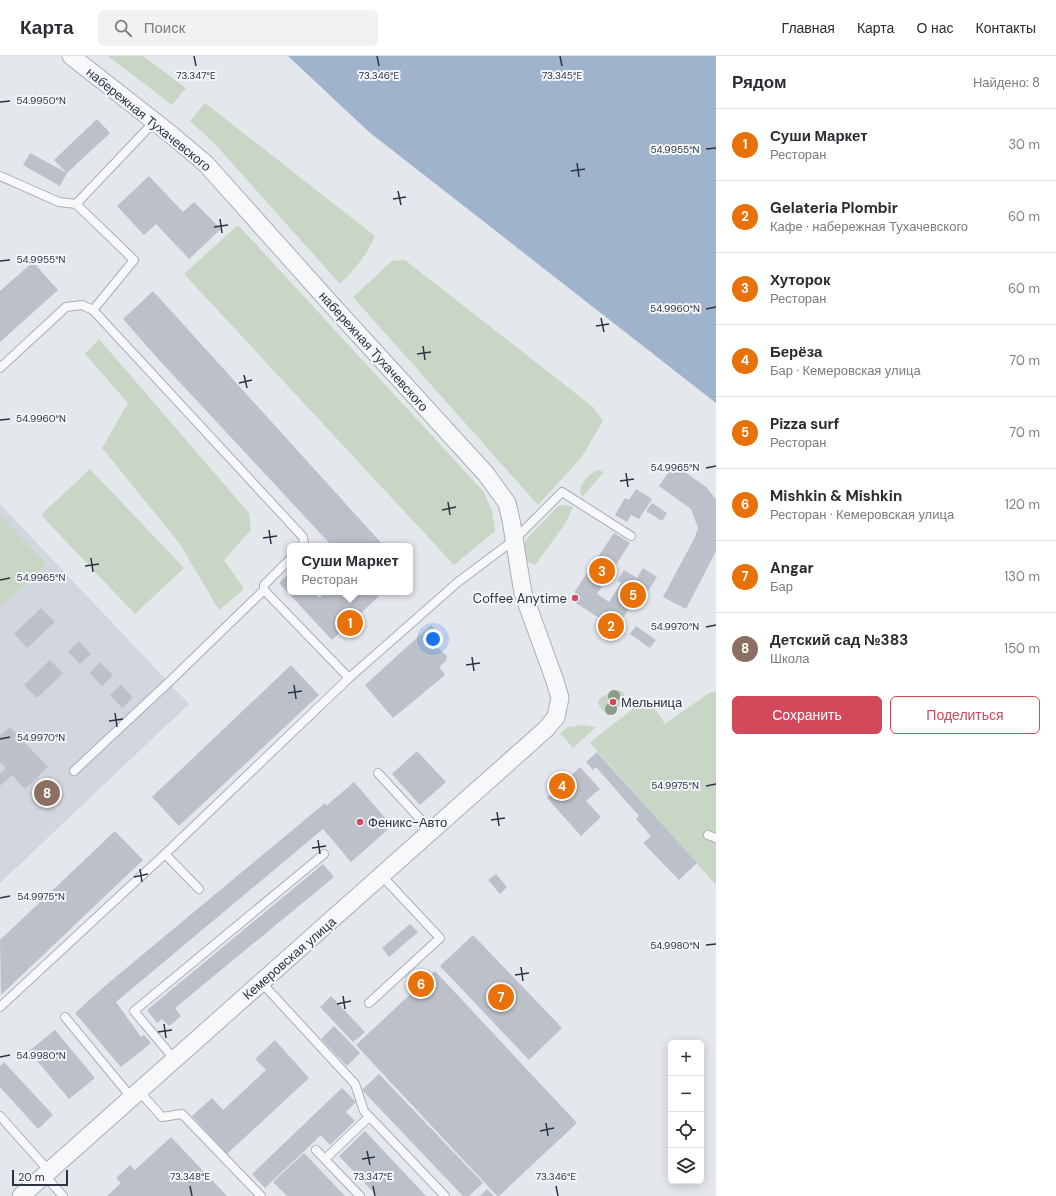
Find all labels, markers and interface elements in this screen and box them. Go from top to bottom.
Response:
search box [98,10,378,46]
text: Карта [20,15,74,40]
icon: search [112,17,134,39]
text: Поиск [144,18,185,38]
text: Главная [782,19,835,37]
text: Карта [857,19,894,37]
text: О нас [916,19,954,37]
text: Контакты [976,19,1036,37]
street label: набережная Тухачевского [83,64,215,175]
text: 73.347°E [176,69,216,82]
text: 73.346°E [359,69,400,82]
text: 73.345°E [542,69,582,82]
text: Рядом [732,71,787,93]
text: Найдено: 8 [973,74,1040,91]
text: 54.9950°N [16,94,66,107]
text: Суши Маркет [770,126,868,146]
text: 1 [743,136,747,153]
text: 30 m [1008,136,1040,153]
text: 54.9955°N [651,143,700,156]
text: Ресторан [770,146,827,163]
text: Gelateria Plombir [770,198,898,218]
text: 2 [741,208,749,225]
text: 60 m [1008,208,1040,225]
text: Кафе · набережная Тухачевского [770,218,968,235]
text: 54.9955°N [17,253,66,266]
text: Хуторок [770,270,830,290]
text: 3 [741,280,749,297]
text: 60 m [1008,280,1040,297]
street label: набережная Тухачевского [315,288,432,415]
text: Ресторан [770,290,827,307]
text: 54.9960°N [650,302,700,315]
text: Берёза [770,342,822,362]
text: 4 [741,352,749,369]
text: 70 m [1009,352,1040,369]
text: Бар · Кемеровская улица [770,362,921,379]
text: 54.9960°N [16,412,66,425]
text: Pizza surf [770,414,839,434]
text: 5 [741,424,749,441]
text: 70 m [1009,424,1040,441]
text: Ресторан [770,434,827,451]
text: 54.9965°N [651,461,700,474]
text: Mishkin & Mishkin [770,486,902,506]
text: 6 [741,496,749,513]
text: 120 m [1005,496,1040,513]
text: Ресторан · Кемеровская улица [770,506,954,523]
popup [287,543,413,595]
text: Суши Маркет [301,551,399,571]
pin: 3 [589,556,615,586]
text: Angar [770,558,814,578]
text: 7 [742,568,748,585]
text: 130 m [1004,568,1040,585]
text: 54.9965°N [17,571,66,584]
text: Ресторан [301,571,358,588]
text: Бар [770,578,793,595]
pin: 5 [620,580,646,610]
place label: Coffee Anytime [473,590,567,607]
marker: Coffee Anytime [570,593,580,603]
pin: 1 [337,608,363,638]
pin: 2 [598,611,624,641]
text: 54.9970°N [651,620,699,633]
your location [423,629,443,649]
text: Детский сад №383 [770,630,908,650]
text: 8 [741,640,749,657]
text: 150 m [1004,640,1040,657]
text: Школа [770,650,810,667]
place label: Мельница [621,694,683,711]
button: Сохранить [732,696,882,734]
button: Поделиться [890,696,1040,734]
marker: Мельница [608,697,618,707]
text: 54.9970°N [17,731,65,744]
pin: 4 [549,771,575,801]
pin: 8 [34,778,60,808]
text: 54.9975°N [651,779,699,792]
place label: Феникс-Авто [368,814,447,831]
marker: Феникс-Авто [355,817,365,827]
text: 54.9975°N [17,890,65,903]
street label: Кемеровская улица [239,913,340,1004]
text: 54.9980°N [650,939,700,952]
pin: 6 [408,969,434,999]
pin: 7 [488,982,514,1012]
map controls [668,1040,704,1184]
button: + [668,1040,704,1076]
text: 54.9980°N [16,1049,66,1062]
button: − [668,1076,704,1112]
button: locate [668,1112,704,1148]
button: layers [668,1148,704,1184]
scale bar [12,1168,68,1187]
text: 20 m [18,1170,44,1184]
text: 73.348°E [170,1170,210,1183]
text: 73.347°E [353,1170,393,1183]
text: 73.346°E [536,1170,577,1183]

